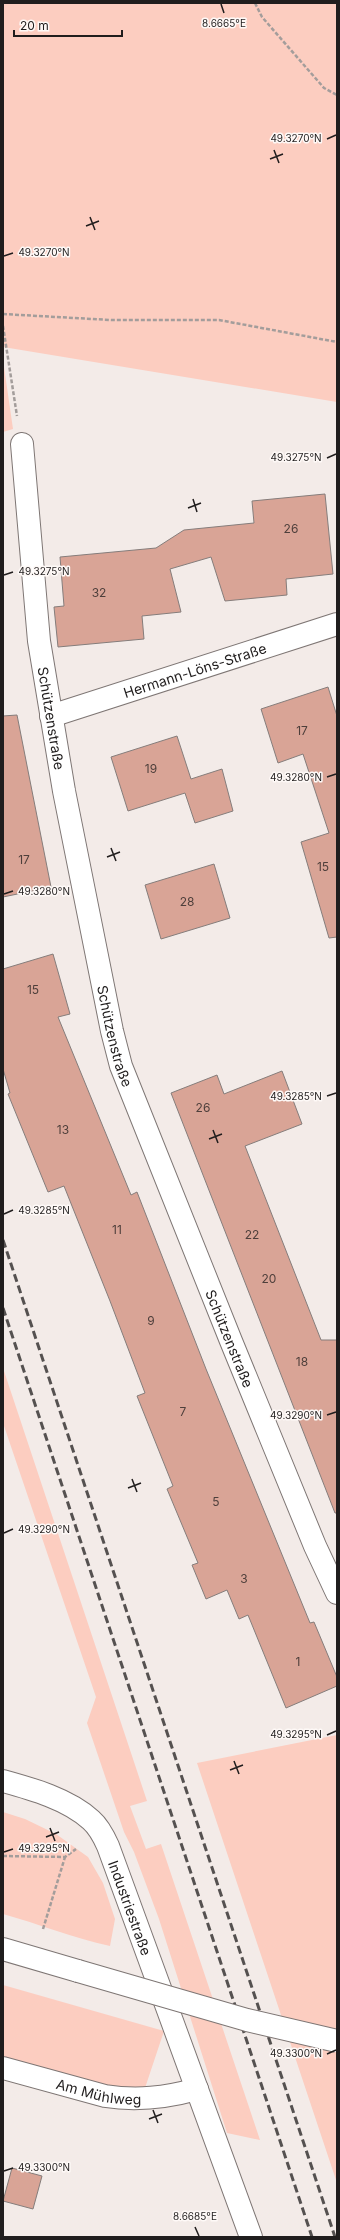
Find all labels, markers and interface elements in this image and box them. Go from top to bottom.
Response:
scale bar [14,12,122,38]
text: 8.6665°E [202,17,246,29]
text: 20 m [20,18,49,33]
text: 49.3270°N [270,132,322,144]
text: 49.3270°N [18,246,70,258]
text: 49.3275°N [270,451,322,463]
house number: 26 [284,521,298,536]
text: 49.3275°N [18,565,70,577]
house number: 32 [92,585,106,600]
street label: Hermann-Löns-Straße [121,639,268,701]
street label: Schützenstraße [35,665,69,771]
house number: 17 [296,723,308,738]
house number: 19 [145,761,157,776]
text: 49.3280°N [270,771,322,783]
house number: 17 [18,852,30,867]
house number: 15 [317,859,329,874]
text: 49.3280°N [18,885,70,897]
house number: 28 [180,894,194,909]
house number: 15 [27,982,39,997]
street label: Schützenstraße [95,984,137,1089]
text: 49.3285°N [270,1090,322,1102]
house number: 26 [196,1100,210,1115]
house number: 13 [57,1122,69,1137]
text: 49.3285°N [18,1204,70,1216]
house number: 11 [112,1222,122,1237]
house number: 22 [245,1227,259,1242]
house number: 20 [262,1271,276,1286]
street label: Schützenstraße [203,1287,258,1390]
house number: 9 [147,1313,155,1328]
house number: 18 [296,1354,308,1369]
house number: 7 [180,1404,187,1419]
text: 49.3290°N [270,1409,322,1421]
house number: 5 [212,1494,220,1509]
text: 49.3290°N [18,1523,70,1535]
house number: 3 [240,1571,248,1586]
house number: 1 [296,1654,300,1669]
text: 49.3295°N [270,1728,322,1740]
text: 49.3295°N [18,1842,70,1854]
street label: Industriestraße [105,1858,156,1957]
text: 49.3300°N [270,2047,322,2059]
street label: Am Mühlweg [55,2075,141,2107]
text: 49.3300°N [18,2161,70,2173]
text: 8.6685°E [173,2210,217,2222]

